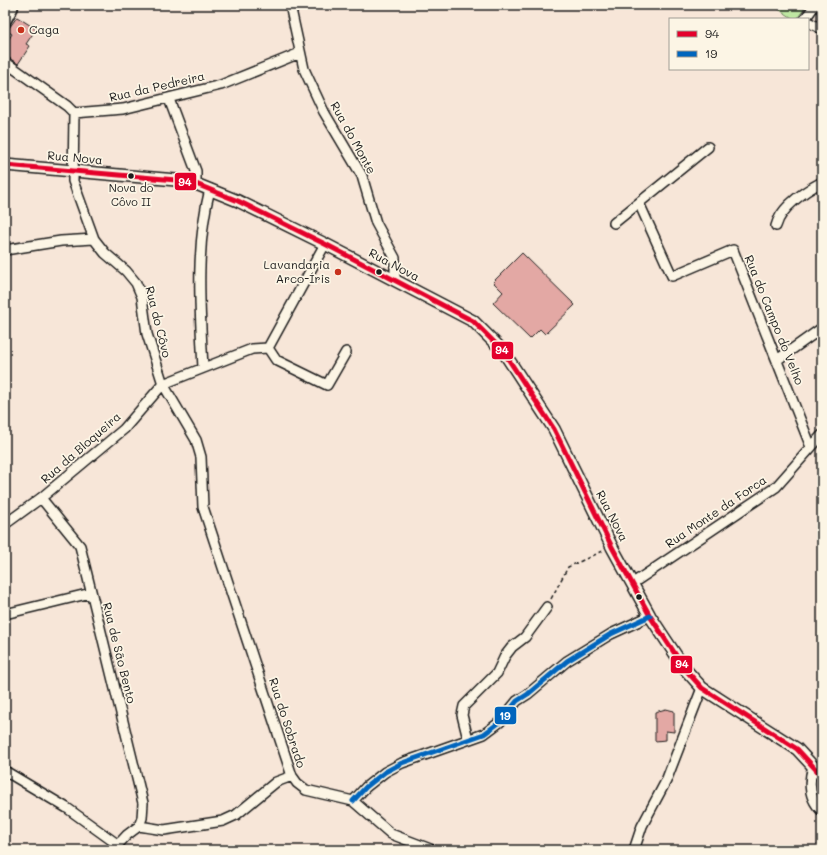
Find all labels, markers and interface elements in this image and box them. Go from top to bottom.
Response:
legend [669,18,809,70]
place label: Caga [29,21,59,37]
marker: Caga [16,25,26,35]
text: 94 [705,25,719,41]
text: 19 [705,45,717,61]
street label: Rua da Pedreira [107,67,206,105]
street label: Rua do Monte [327,99,380,176]
street label: Rua Nova [47,147,103,167]
marker: Nova do Côvo II [126,171,136,181]
line badge: 94 [174,172,197,191]
text: 94 [178,174,192,189]
place label: Nova do Côvo II [109,180,154,209]
street label: Rua Nova [366,244,423,284]
street label: Rua do Campo do Velho [742,252,808,387]
place label: Lavandaria Arco-Íris [263,256,330,286]
marker: Lavandaria Arco-Íris [333,267,343,277]
unlabelled marker [374,267,384,277]
street label: Rua do Côvo [142,284,176,359]
line badge: 94 [491,341,514,360]
text: 94 [495,342,509,357]
street label: Rua da Bloqueira [37,408,124,486]
street label: Rua Monte da Forca [662,471,769,551]
street label: Rua Nova [593,487,633,544]
unlabelled marker [634,592,644,602]
street label: Rua de São Bento [100,601,140,705]
line badge: 94 [670,655,693,674]
text: 94 [675,656,689,671]
street label: Rua do Sobrado [266,676,310,770]
line badge: 19 [494,706,517,725]
text: 19 [499,708,511,723]

